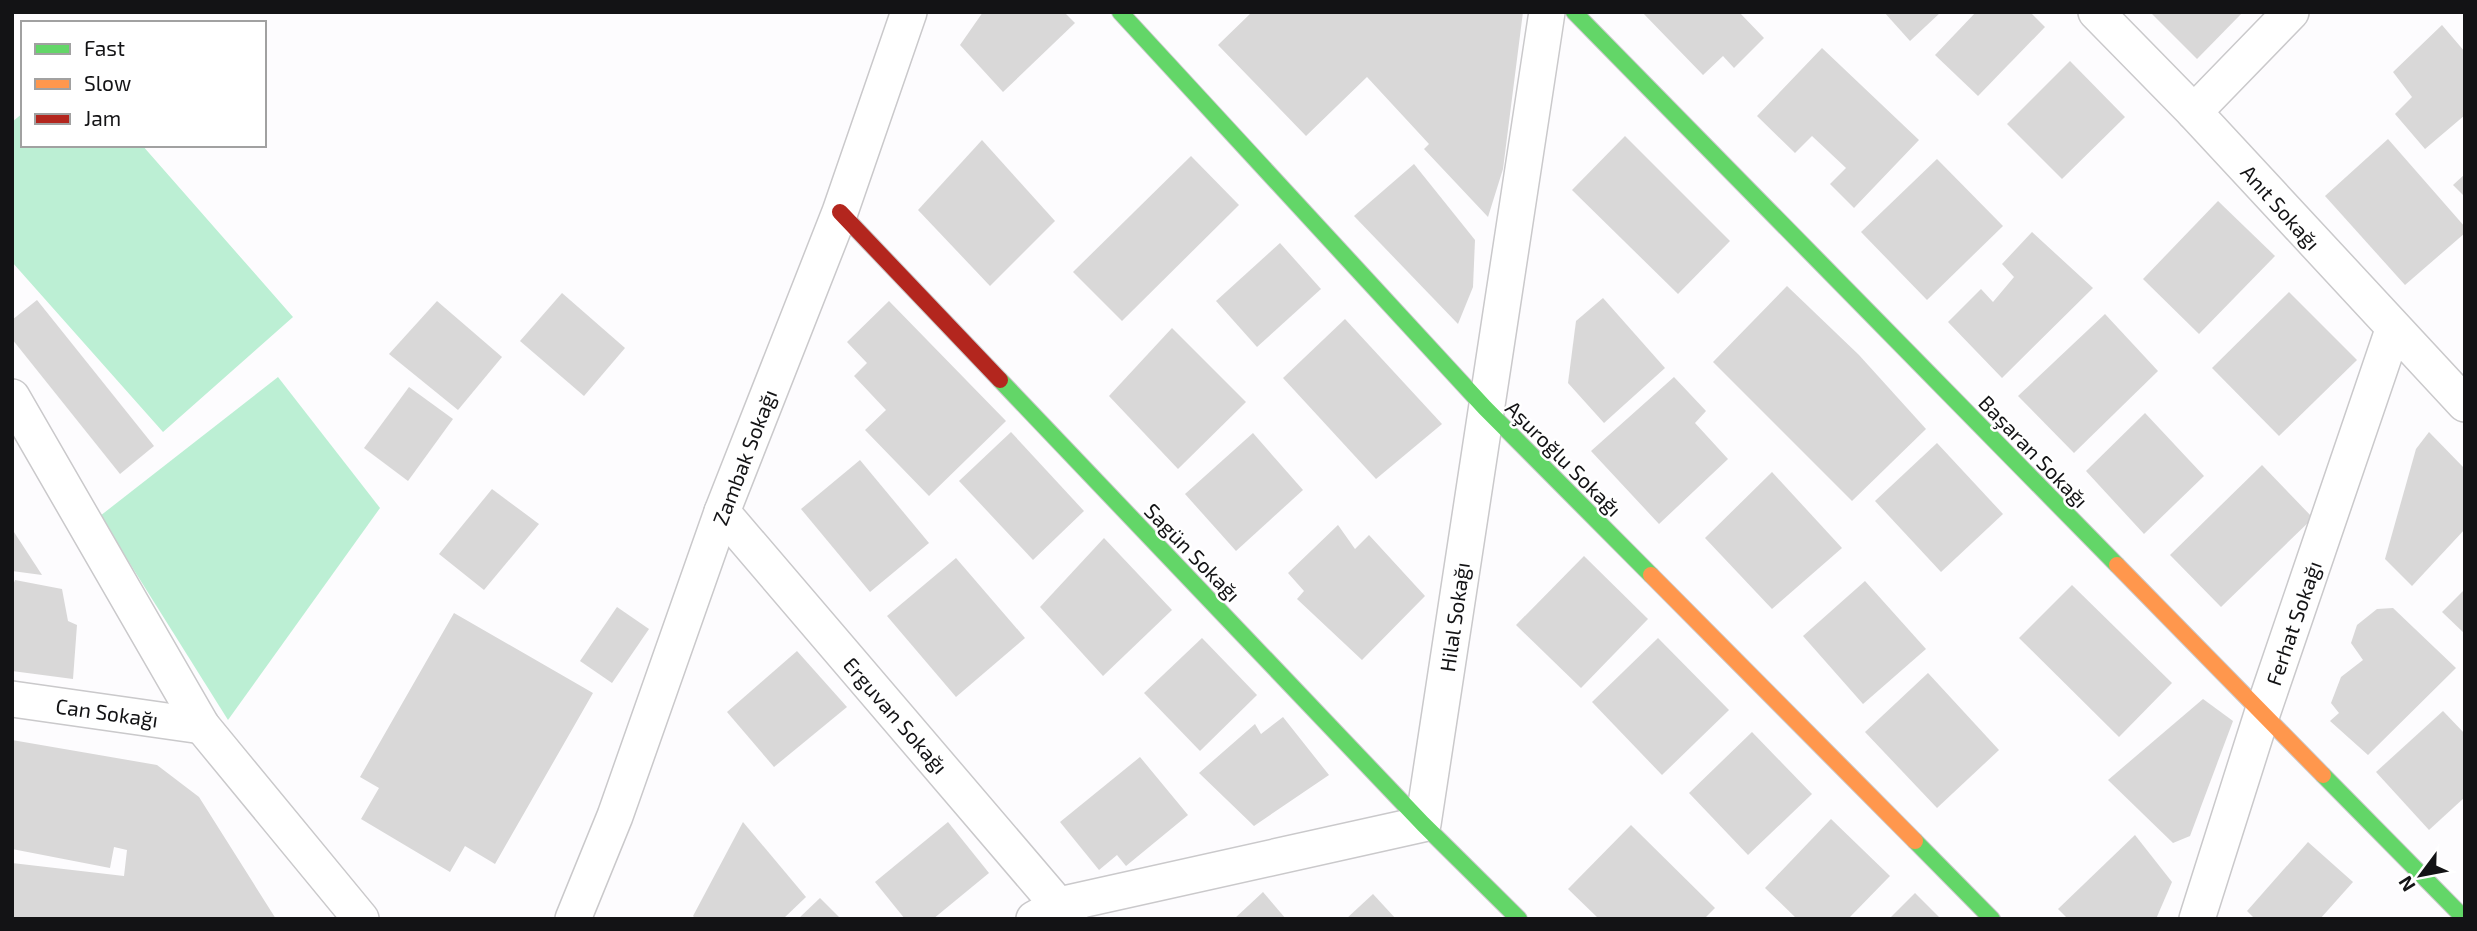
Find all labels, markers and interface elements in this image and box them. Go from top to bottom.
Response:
legend [21,21,266,147]
text: Fast [84,35,125,60]
text: Slow [84,70,131,95]
text: Jam [84,105,121,130]
street label: Anıt Sokağı [2236,159,2326,255]
street label: Zambak Sokağı [707,386,781,528]
street label: Başaran Sokağı [1973,390,2094,514]
street label: Aşuroğlu Sokağı [1500,395,1627,522]
street label: Sagün Sokağı [1140,498,1246,606]
street label: Ferhat Sokağı [2260,557,2326,689]
street label: Hilal Sokağı [1434,561,1474,673]
street label: Erguvan Sokağı [839,652,953,778]
street label: Can Sokağı [54,692,160,732]
north arrow [2386,840,2456,910]
text: N [2393,872,2420,896]

